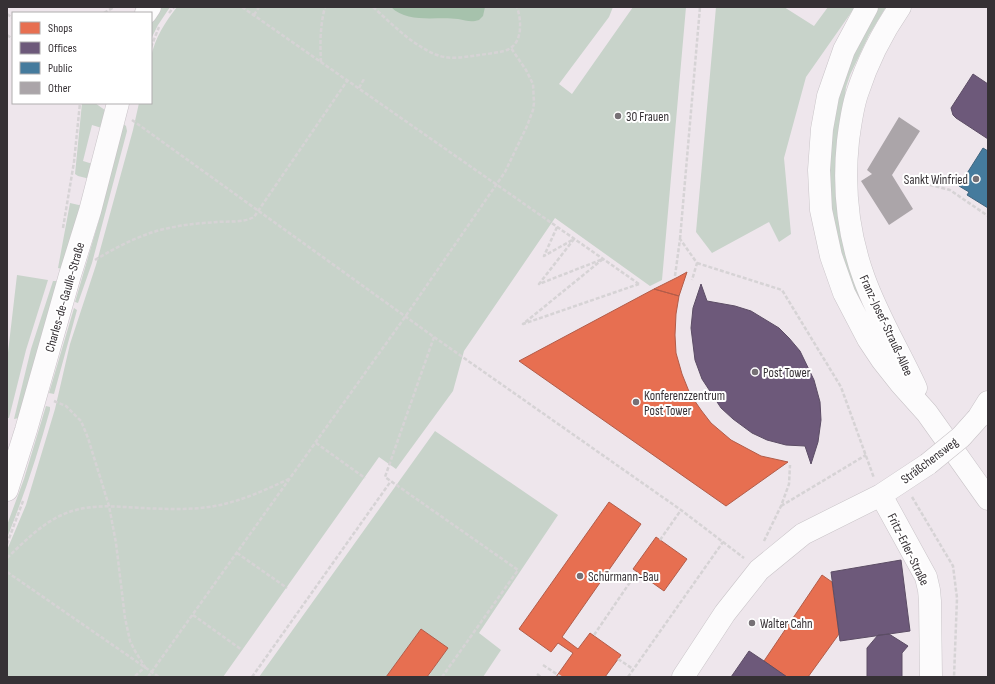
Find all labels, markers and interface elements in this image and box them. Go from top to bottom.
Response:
legend [12,12,152,104]
text: Shops [48,21,73,36]
text: Offices [48,41,77,56]
text: Public [48,61,73,76]
text: Other [48,81,72,96]
place label: 30 Frauen [626,109,669,125]
marker: 30 Frauen [613,111,623,121]
place label: Sankt Winfried [904,172,968,188]
marker: Sankt Winfried [971,174,981,184]
street label: Charles-de-Gaulle-Straße [42,241,88,354]
street label: Franz-Josef-Strauß-Allee [856,272,916,378]
place label: Post Tower [763,365,811,381]
marker: Post Tower [750,367,760,377]
place label: Konferenzzentrum Post Tower [644,388,725,419]
marker: Konferenzzentrum Post Tower [631,397,641,407]
street label: Sträßchensweg [898,434,961,487]
street label: Fritz-Erler-Straße [884,511,932,588]
place label: Schürmann-Bau [588,569,659,585]
marker: Schürmann-Bau [575,571,585,581]
place label: Walter Cahn [760,616,813,632]
marker: Walter Cahn [747,618,757,628]

